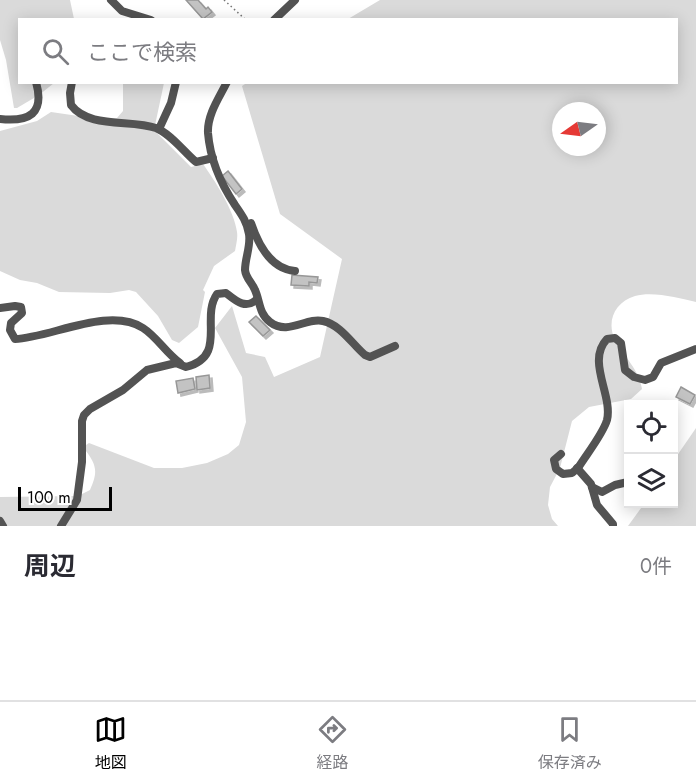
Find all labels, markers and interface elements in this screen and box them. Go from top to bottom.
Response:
search box [18,18,678,84]
icon: search [39,35,72,68]
text: ここで検索 [87,36,197,68]
north arrow [552,102,606,156]
map controls [624,400,678,508]
button: locate [624,400,678,454]
button: layers [624,454,678,508]
scale bar [18,484,112,511]
text: 100 m [27,486,71,509]
text: 周辺 [24,547,76,585]
text: 0件 [640,552,672,581]
tab: 地図 [94,713,127,774]
tab: 経路 [316,713,349,774]
tab: 保存済み [538,713,602,774]

